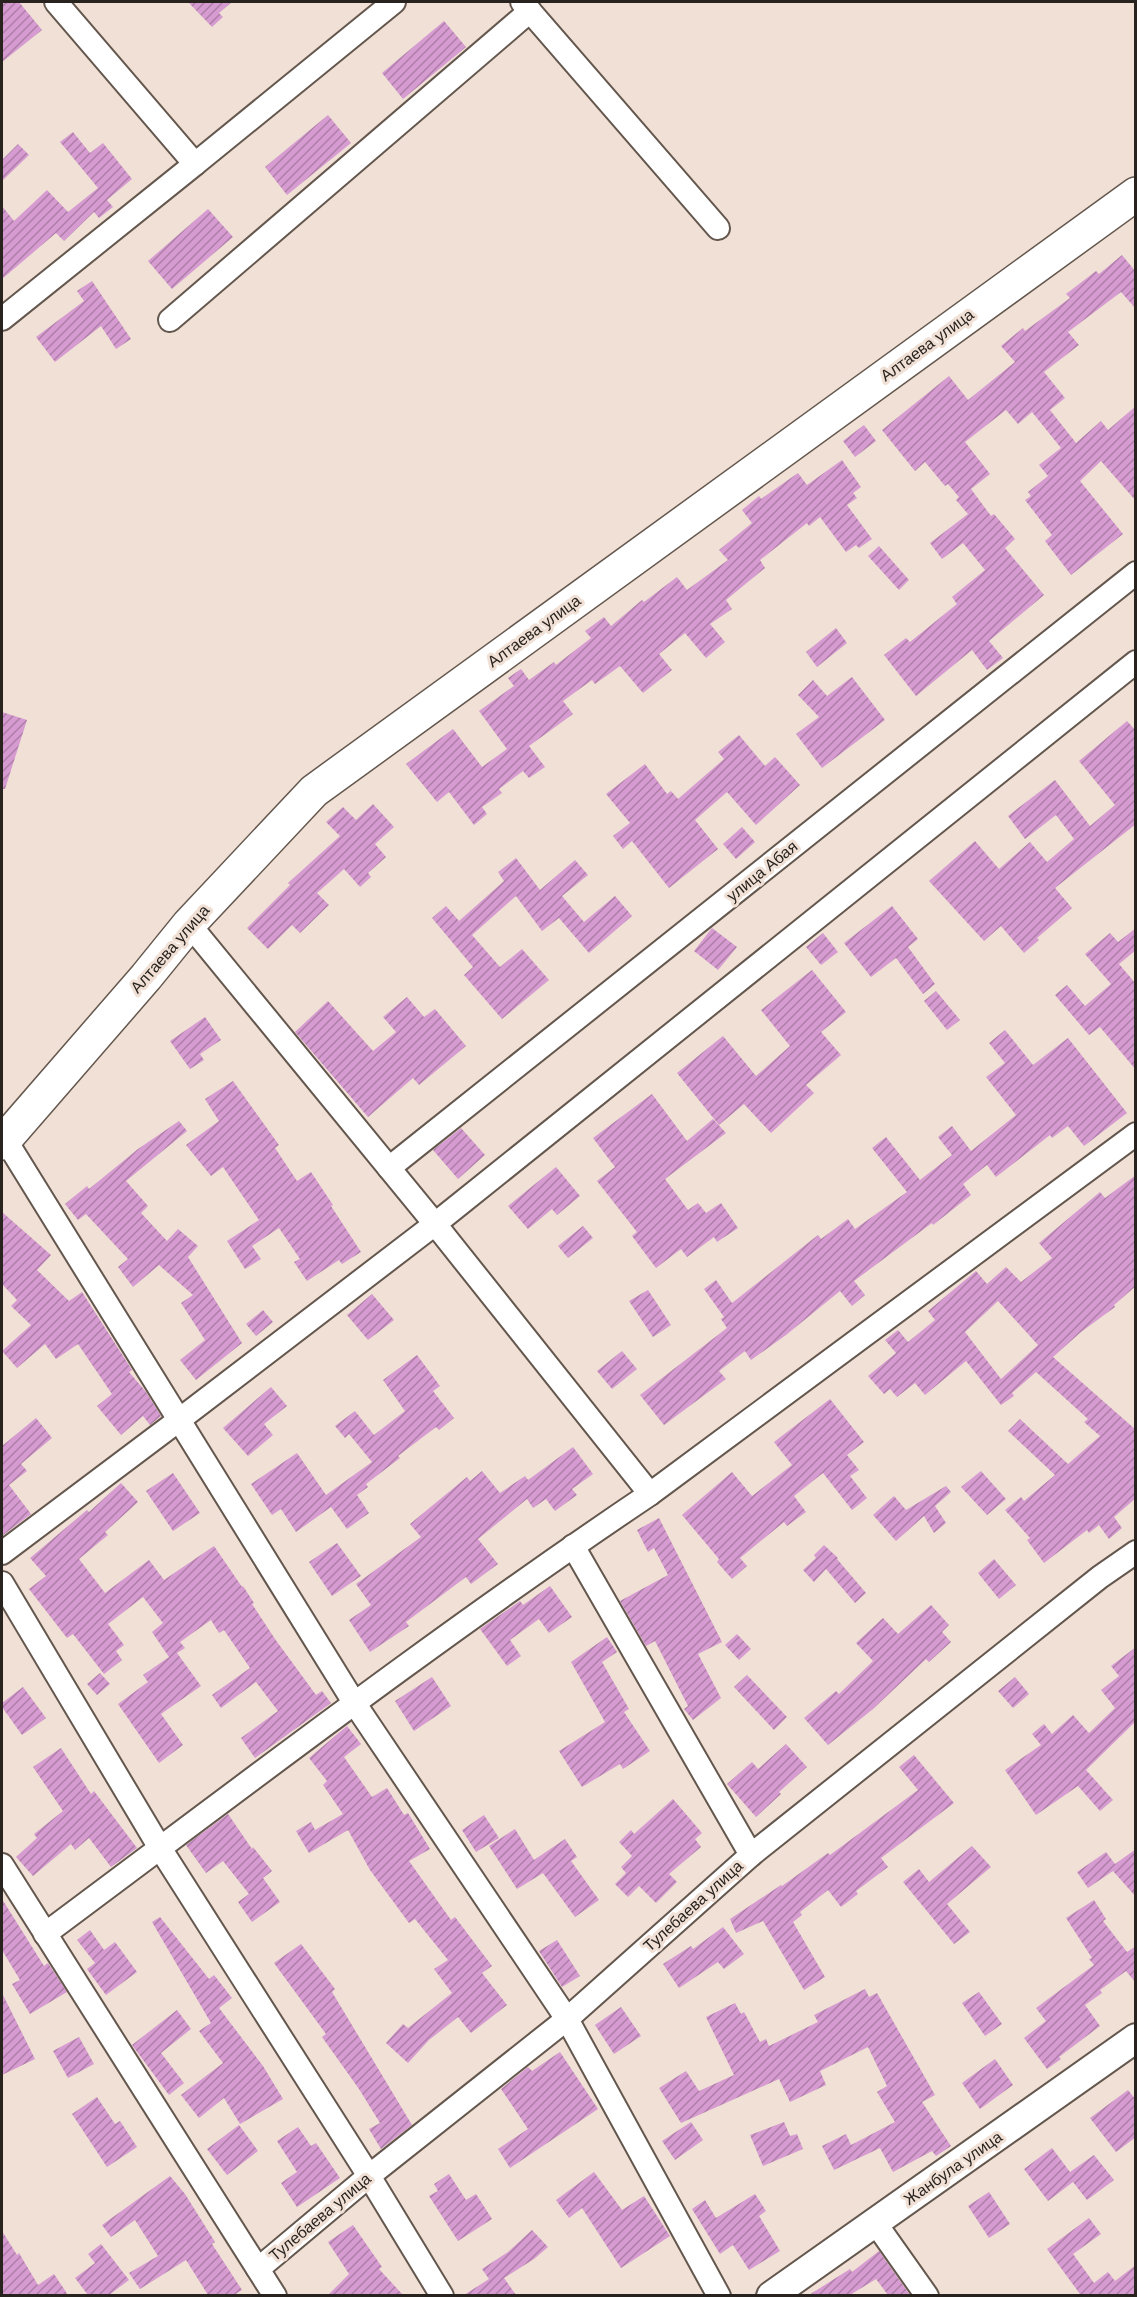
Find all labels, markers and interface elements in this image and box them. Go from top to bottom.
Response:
street label: Алтаева улица [877,306,977,384]
street label: Алтаева улица [484,592,584,670]
street label: улица Абая [723,838,801,904]
street label: Алтаева улица [127,902,213,996]
street label: Тулебаева улица [640,1857,746,1955]
street label: Жанбула улица [901,2128,1005,2208]
street label: Тулебаева улица [266,2170,374,2264]

